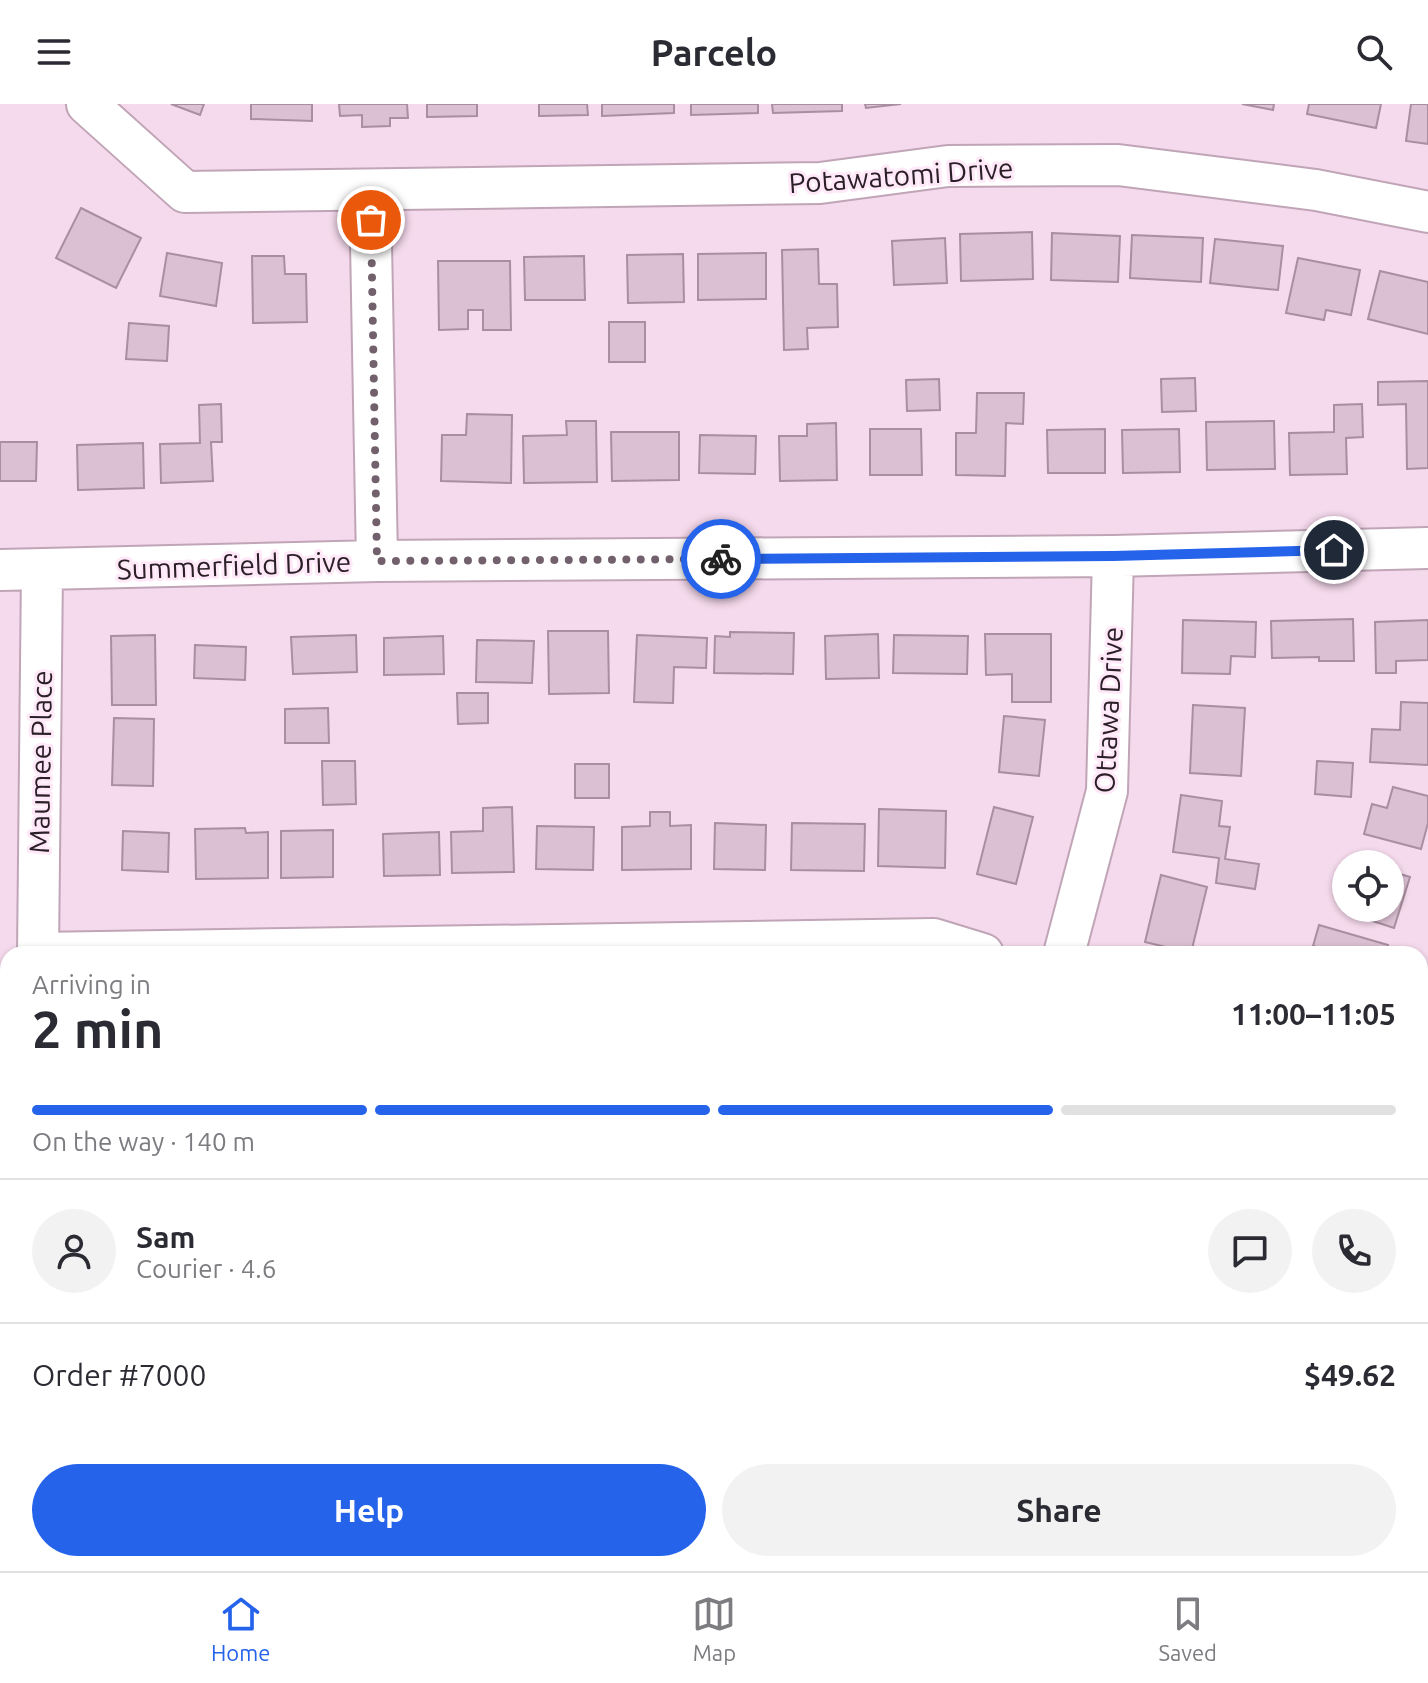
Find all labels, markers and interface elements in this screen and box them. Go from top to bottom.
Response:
icon: menu [32,30,76,74]
icon: search [1352,30,1396,74]
text: Parcelo [651,32,777,73]
street label: Potawatomi Drive [788,152,1014,198]
pin [337,186,405,254]
icon: bag [349,198,393,242]
pin [1300,516,1368,584]
courier [681,519,761,599]
icon: home [1312,528,1356,572]
icon: bike [699,537,743,581]
street label: Summerfield Drive [116,545,352,585]
street label: Ottawa Drive [1088,626,1128,794]
street label: Maumee Place [23,670,57,854]
map controls [1332,850,1404,922]
button: locate [1332,850,1404,922]
text: Arriving in [32,970,151,999]
text: 11:00–11:05 [1231,997,1396,1031]
text: 2 min [32,1000,163,1058]
text: On the way · 140 m [32,1127,255,1156]
button: person [32,1209,116,1293]
button: chat [1208,1209,1292,1293]
button: phone [1312,1209,1396,1293]
text: Sam [136,1220,195,1254]
text: Courier · 4.6 [136,1254,276,1283]
text: Order #7000 [32,1358,206,1392]
text: $49.62 [1304,1358,1396,1392]
button: Help [32,1464,706,1556]
button: Share [722,1464,1396,1556]
tab: Home [211,1592,270,1665]
tab: Map [692,1592,736,1665]
tab: Saved [1158,1592,1217,1665]

